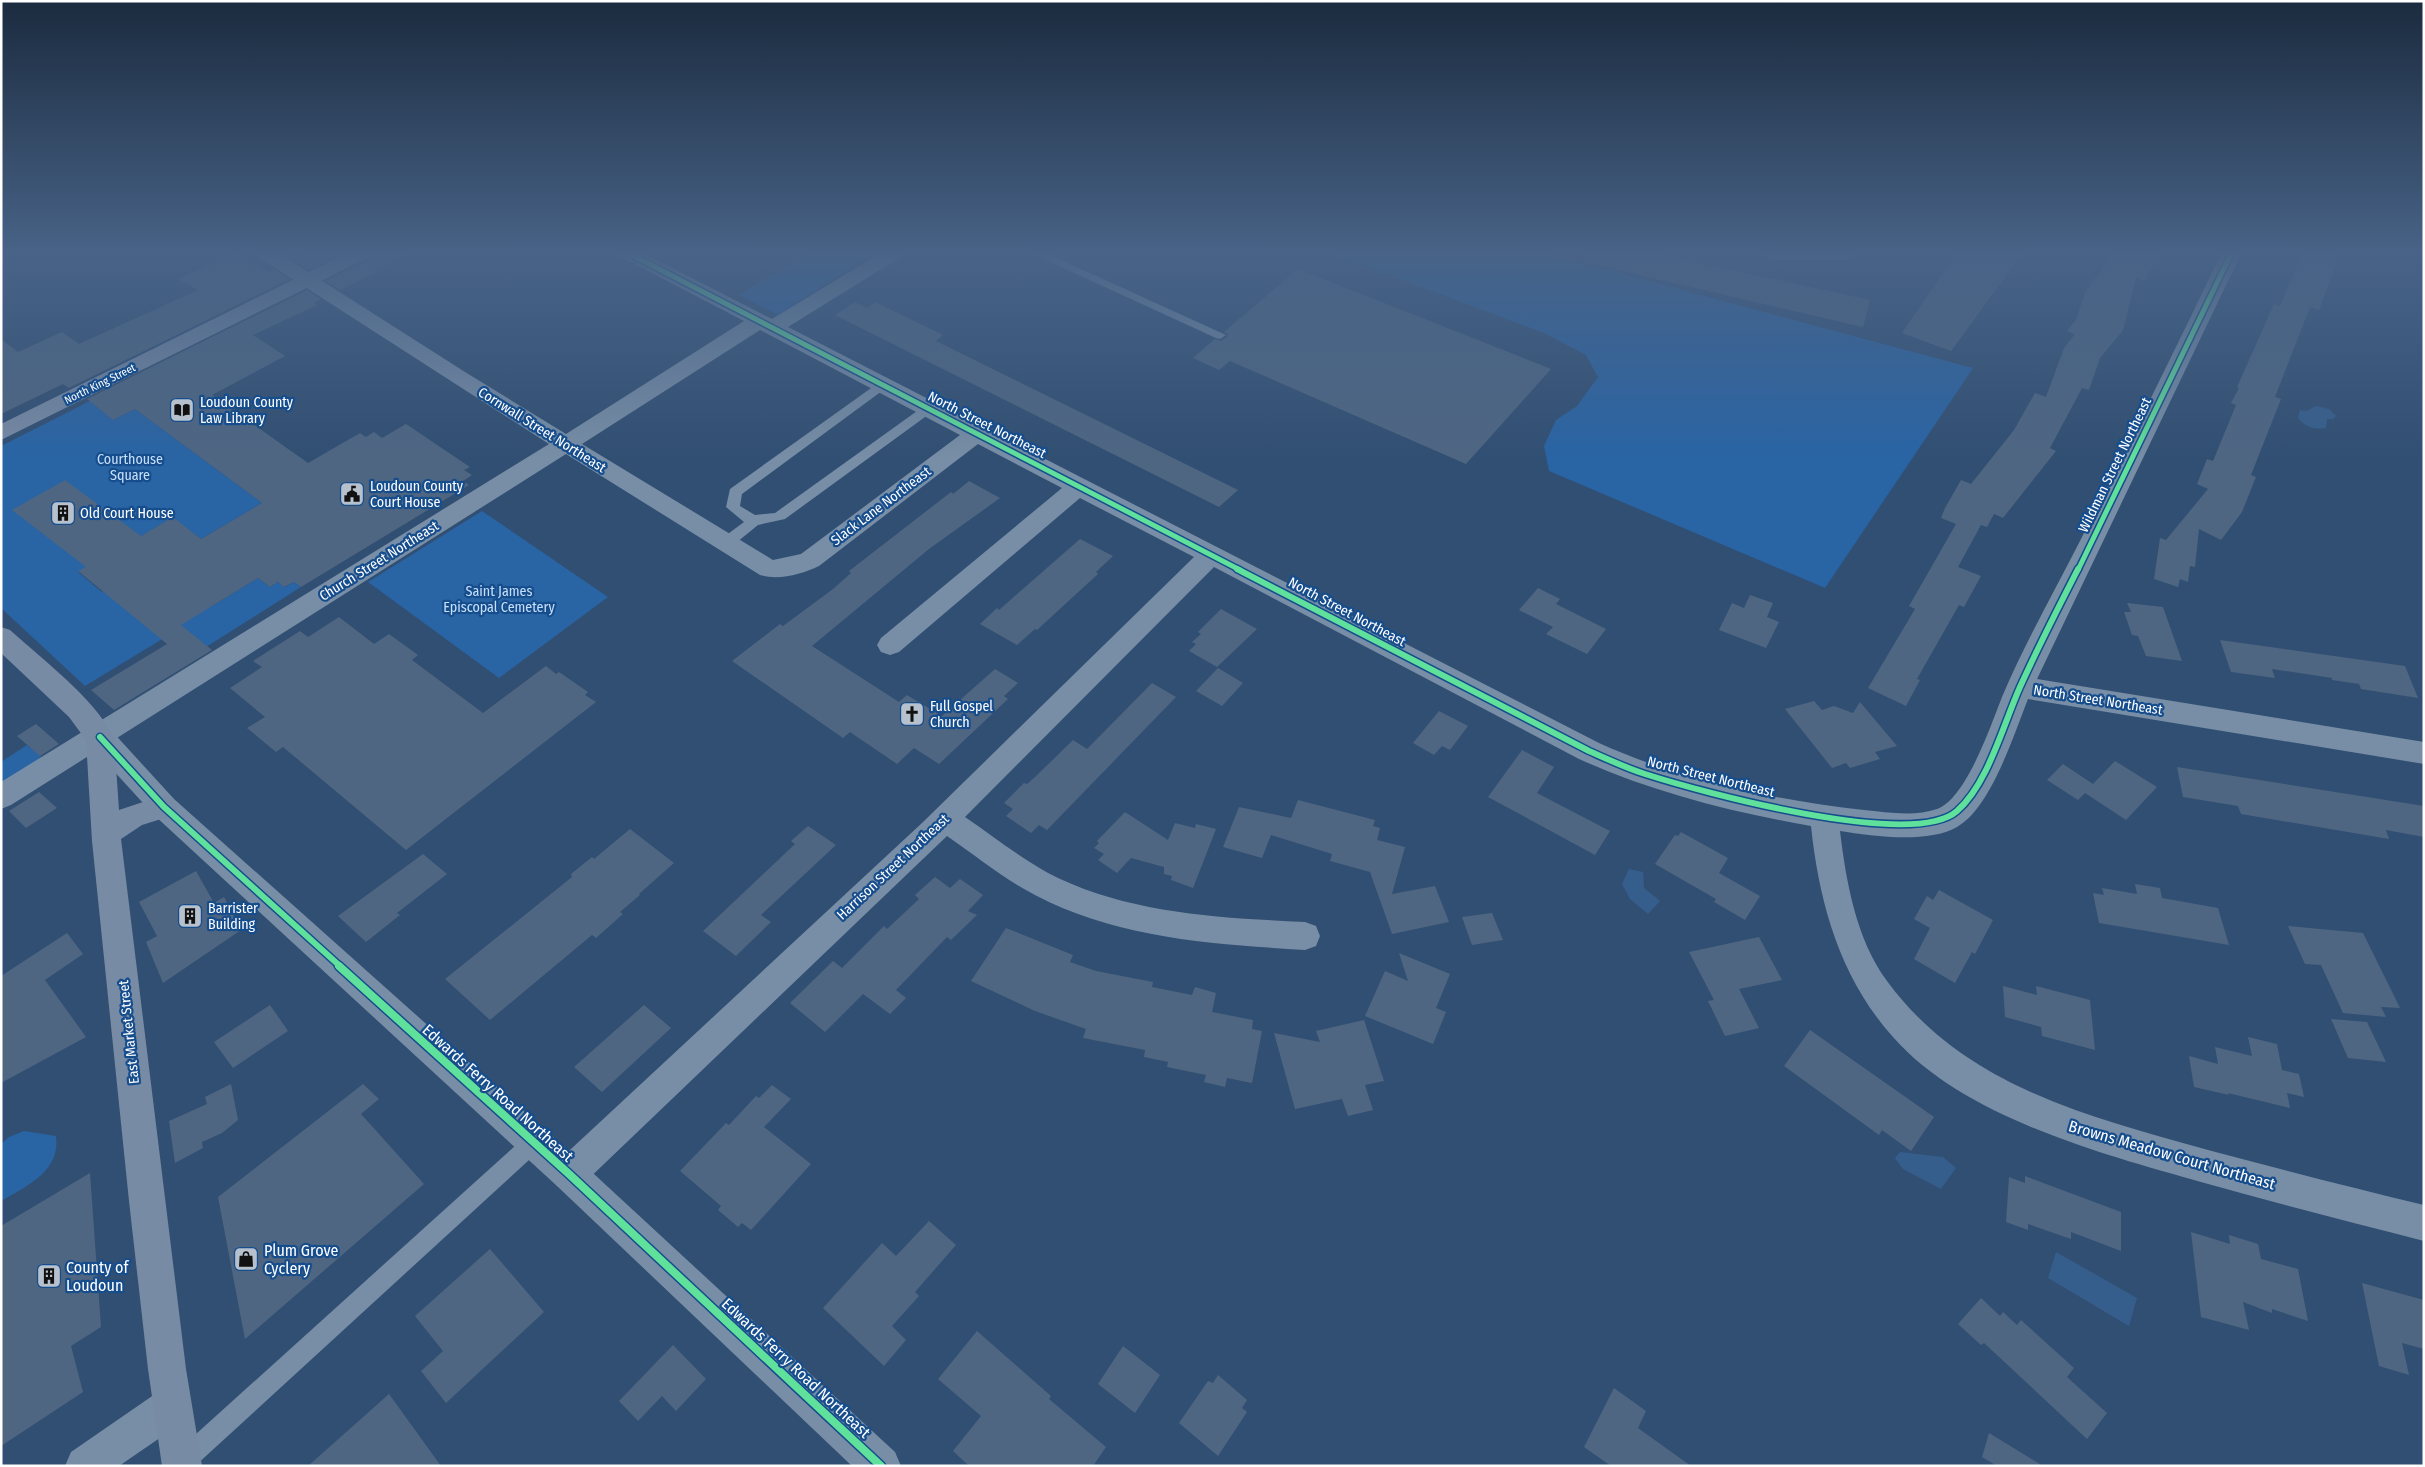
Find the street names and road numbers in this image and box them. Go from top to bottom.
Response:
street label: North King Street [62,361,138,407]
street label: Cornwall Street Northeast [475,384,609,476]
street label: North Street Northeast [925,388,1049,462]
street label: Wildman Street Northeast [2075,394,2155,535]
street label: Slack Lane Northeast [828,463,935,549]
street label: Church Street Northeast [316,517,442,605]
street label: North Street Northeast [1285,574,1409,650]
street label: North Street Northeast [2032,681,2164,719]
street label: North Street Northeast [1646,753,1777,801]
street label: Harrison Street Northeast [833,810,953,923]
street label: East Market Street [115,979,143,1085]
street label: Edwards Ferry Road Northeast [419,1020,578,1166]
street label: Browns Meadow Court Northeast [2066,1116,2278,1194]
street label: Edwards Ferry Road Northeast [718,1294,875,1442]

